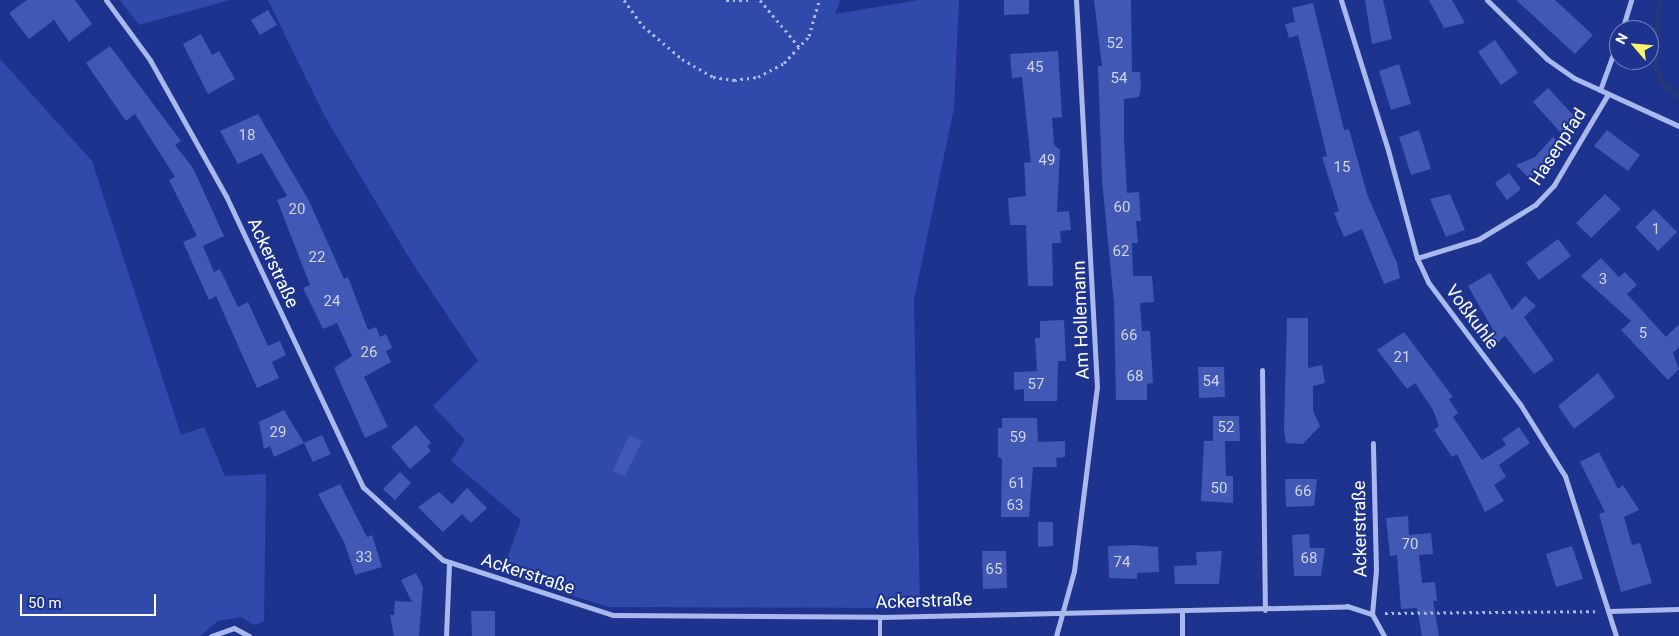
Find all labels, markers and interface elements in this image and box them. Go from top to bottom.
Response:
north arrow [1609,20,1659,70]
text: N [1612,31,1631,47]
house number: 52 [1107,35,1123,53]
house number: 45 [1027,59,1043,77]
house number: 54 [1111,70,1127,88]
street label: Hasenpfad [1525,104,1591,190]
house number: 18 [239,127,255,145]
house number: 49 [1039,152,1055,170]
house number: 15 [1334,159,1350,177]
house number: 60 [1114,199,1130,217]
house number: 20 [289,201,305,219]
street label: Ackerstraße [243,215,303,311]
house number: 1 [1652,221,1660,239]
house number: 62 [1113,243,1129,261]
house number: 22 [309,249,325,267]
street label: Am Hollemann [1068,260,1094,380]
house number: 3 [1599,271,1607,289]
street label: Voßkuhle [1441,281,1503,353]
house number: 24 [324,293,340,311]
house number: 5 [1639,325,1647,343]
house number: 66 [1121,327,1137,345]
house number: 26 [361,344,377,362]
house number: 21 [1394,349,1410,367]
house number: 68 [1127,368,1143,386]
house number: 54 [1203,373,1219,391]
house number: 57 [1028,376,1044,394]
house number: 52 [1218,419,1234,437]
house number: 29 [270,424,286,442]
house number: 59 [1010,429,1026,447]
house number: 61 [1009,475,1025,493]
house number: 50 [1211,480,1227,498]
street label: Ackerstraße [1348,480,1372,578]
house number: 66 [1295,483,1311,501]
house number: 63 [1007,497,1023,515]
house number: 70 [1402,536,1418,554]
house number: 33 [356,549,372,567]
street label: Ackerstraße [479,549,577,599]
house number: 68 [1301,550,1317,568]
house number: 74 [1114,554,1130,572]
house number: 65 [986,561,1002,579]
scale bar [22,584,159,616]
street label: Ackerstraße [875,589,973,613]
text: 50 m [28,594,62,612]

